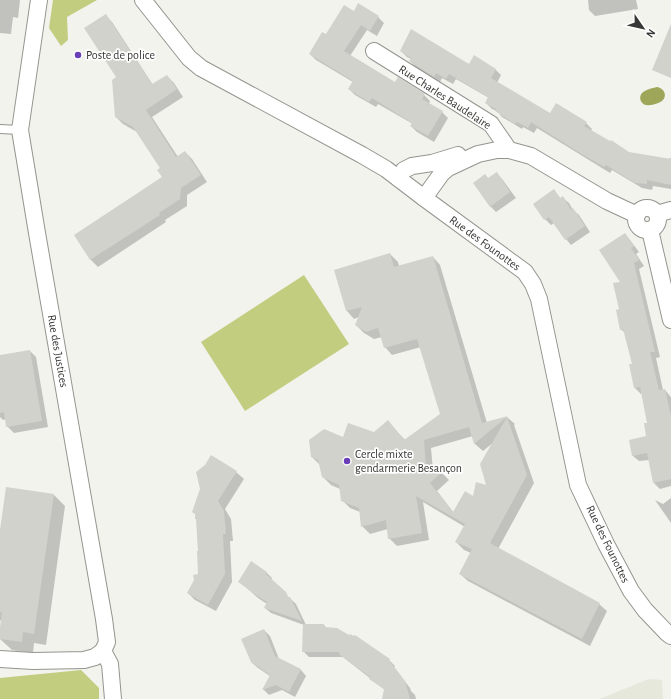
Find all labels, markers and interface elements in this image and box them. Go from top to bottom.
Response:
north arrow [623,8,663,48]
text: N [644,27,658,40]
place label: Poste de police [86,49,155,61]
marker: Poste de police [73,50,83,60]
street label: Rue Charles Baudelaire [397,63,493,131]
street label: Rue des Founottes [447,213,523,273]
street label: Rue des Justices [46,314,70,388]
place label: Cercle mixte gendarmerie Besançon [355,448,462,474]
marker: Cercle mixte gendarmerie Besançon [342,456,352,466]
street label: Rue des Founottes [584,503,632,585]

